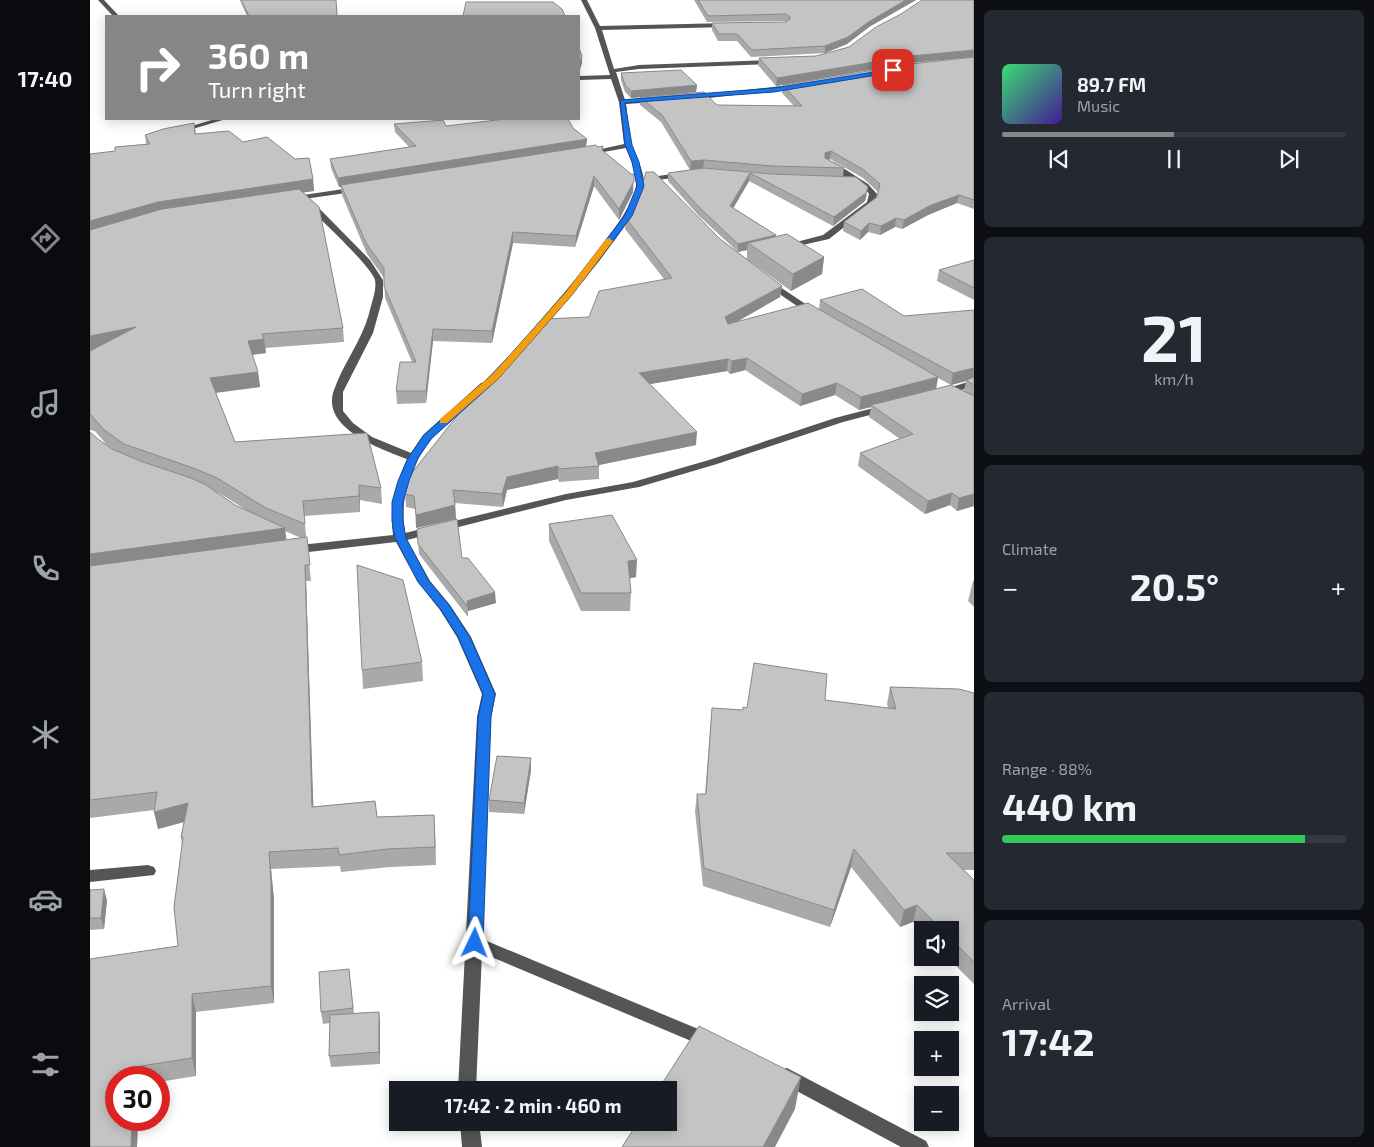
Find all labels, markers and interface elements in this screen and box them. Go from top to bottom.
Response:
text: 360 m [208,34,309,76]
icon: right [125,35,190,100]
pin [872,49,914,91]
icon: arrive [879,56,907,84]
text: 17:40 [18,65,72,91]
text: 89.7 FM [1077,73,1146,96]
text: Turn right [208,76,306,102]
text: Music [1077,96,1120,115]
icon: previous [1045,145,1073,173]
icon: pause [1160,145,1188,173]
icon: next [1275,145,1303,173]
icon: directions [28,221,63,256]
text: 21 [1141,297,1207,375]
text: km/h [1154,369,1194,388]
icon: music [28,386,63,421]
text: Climate [1002,539,1057,558]
icon: phone [28,551,63,586]
text: 20.5° [1130,563,1219,609]
text: − [1002,570,1018,604]
text: + [1331,570,1346,604]
icon: climate [28,717,63,752]
text: Range · 88% [1002,759,1092,778]
text: 440 km [1002,783,1137,829]
icon: car [28,882,63,917]
position arrow [448,916,500,968]
map controls [914,921,959,1131]
button: sound [914,921,959,966]
button: layers [914,976,959,1021]
text: Arrival [1002,994,1051,1013]
text: 17:42 [1002,1018,1095,1064]
button: + [914,1031,959,1076]
icon: filters [28,1047,63,1082]
speed limit sign: 30 [105,1066,170,1131]
button: − [914,1086,959,1131]
text: 17:42 · 2 min · 460 m [445,1094,621,1117]

